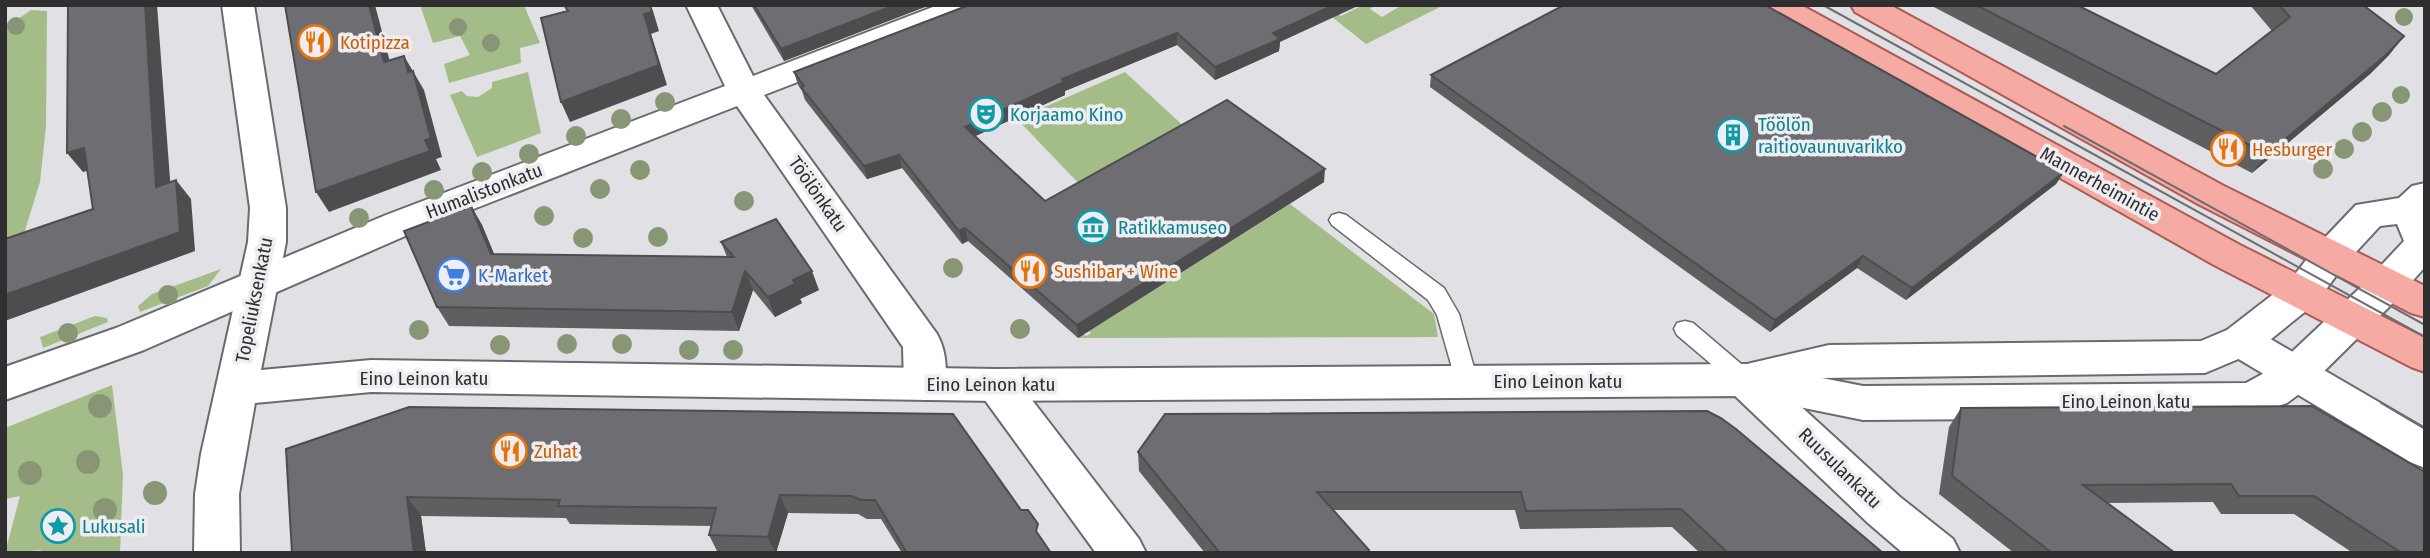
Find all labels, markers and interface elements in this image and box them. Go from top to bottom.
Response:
restaurant icon: Kotipizza [296,23,334,61]
place label: Kotipizza [340,31,410,54]
theatre icon: Korjaamo Kino [967,95,1005,133]
place label: Korjaamo Kino [1010,103,1123,126]
place label: Töölön raitiovaunuvarikko [1758,113,1903,158]
building icon: Töölön raitiovaunuvarikko [1714,116,1752,154]
restaurant icon: Hesburger [2209,130,2247,168]
place label: Hesburger [2252,138,2332,161]
street label: Mannerheimintie [2036,142,2164,226]
street label: Töölönkatu [784,152,852,236]
street label: Humalistonkatu [422,158,546,224]
museum icon: Ratikkamuseo [1074,208,1112,246]
place label: Ratikkamuseo [1118,216,1227,239]
street label: Topeliuksenkatu [231,235,277,365]
restaurant icon: Sushibar + Wine [1011,252,1049,290]
supermarket icon: K-Market [435,256,473,294]
place label: Sushibar + Wine [1054,260,1178,283]
place label: K-Market [478,264,549,287]
street label: Eino Leinon katu [360,367,488,390]
street label: Eino Leinon katu [1494,370,1622,393]
street label: Eino Leinon katu [927,373,1055,396]
street label: Eino Leinon katu [2062,390,2190,413]
street label: Ruusulankatu [1794,423,1886,513]
restaurant icon: Zuhat [491,432,529,470]
place label: Zuhat [534,440,579,463]
place icon: Lukusali [39,507,77,545]
place label: Lukusali [82,515,146,538]

